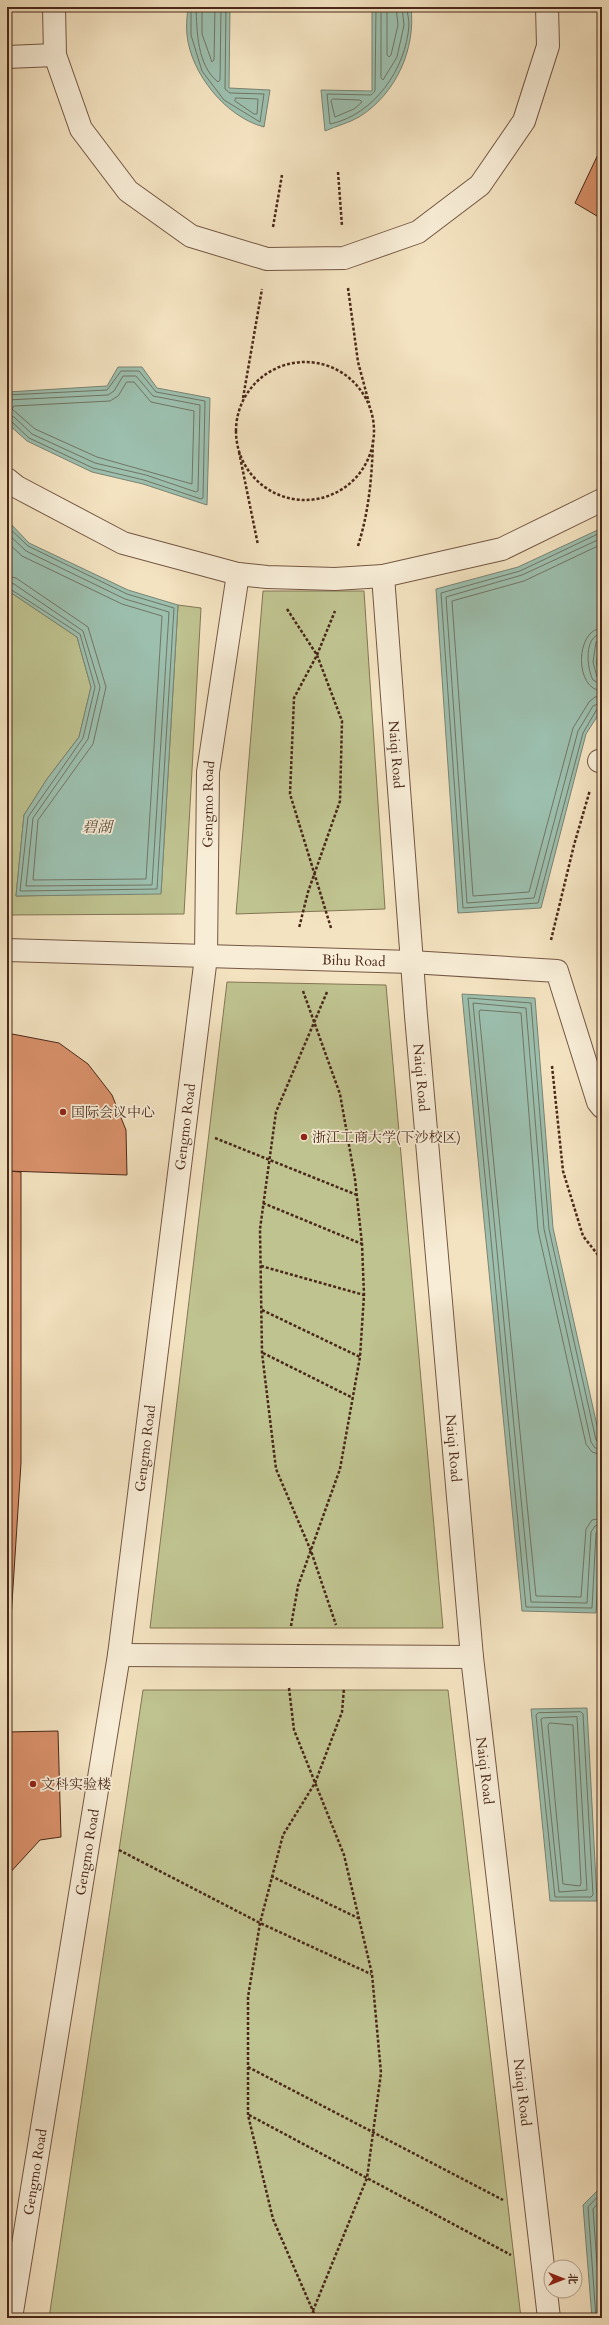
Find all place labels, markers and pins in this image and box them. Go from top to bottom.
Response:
place label: 国际会议中心 [71,1103,155,1122]
marker: 国际会议中心 [58,1107,68,1117]
place label: 浙江工商大学(下沙校区) [312,1128,461,1147]
marker: 浙江工商大学(下沙校区) [299,1132,309,1142]
place label: 文科实验楼 [41,1775,111,1794]
marker: 文科实验楼 [28,1779,38,1789]

